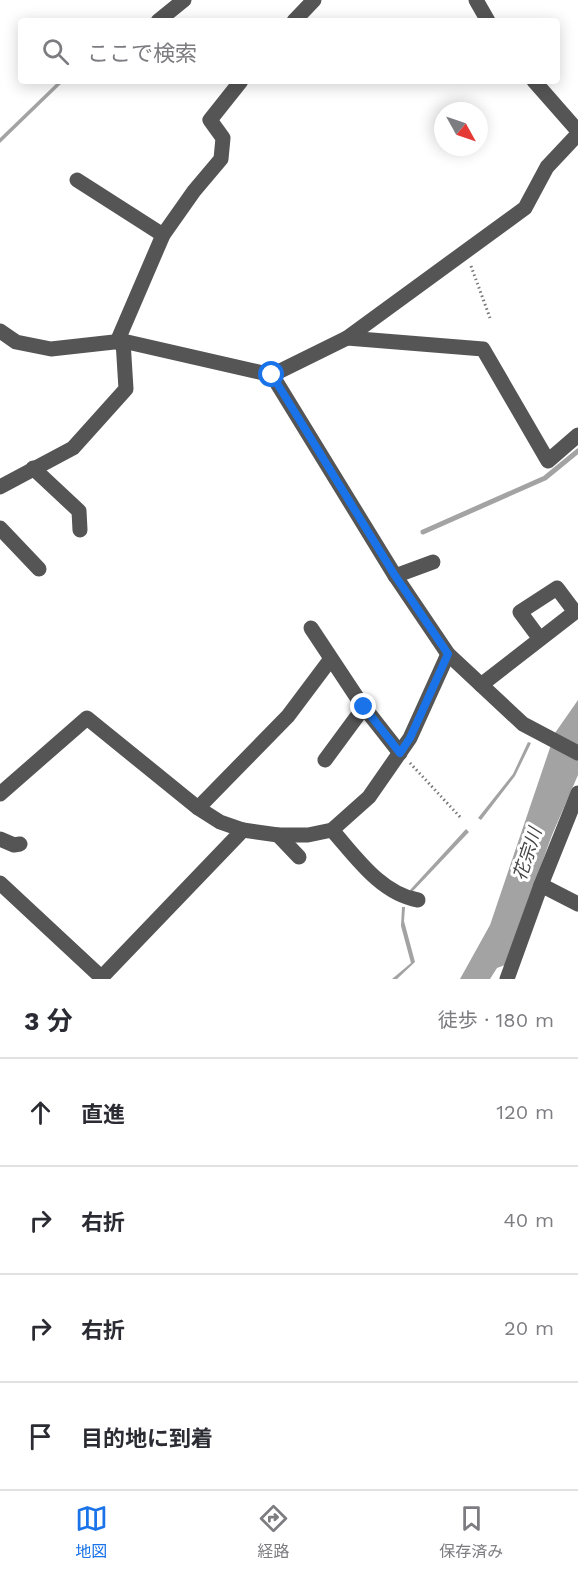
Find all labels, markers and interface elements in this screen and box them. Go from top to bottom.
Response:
search box [18,18,560,84]
icon: search [39,35,72,68]
text: ここで検索 [87,41,197,66]
north arrow [434,102,488,156]
route start [258,361,284,387]
route end [350,693,376,719]
water label: 花宗川 [509,823,546,883]
text: 3 分 [24,1006,73,1036]
text: 徒歩 · 180 m [438,1008,554,1032]
icon: ahead [24,1096,57,1129]
text: 120 m [496,1100,554,1124]
text: 直進 [81,1102,125,1127]
icon: right [24,1204,57,1237]
text: 40 m [503,1208,554,1232]
text: 右折 [81,1210,125,1235]
icon: right [24,1312,57,1345]
text: 20 m [504,1316,554,1340]
text: 右折 [81,1318,125,1343]
icon: arrive [24,1420,57,1453]
text: 目的地に到着 [81,1426,213,1451]
tab: 地図 [75,1502,108,1562]
tab: 経路 [257,1502,290,1562]
tab: 保存済み [439,1502,503,1562]

